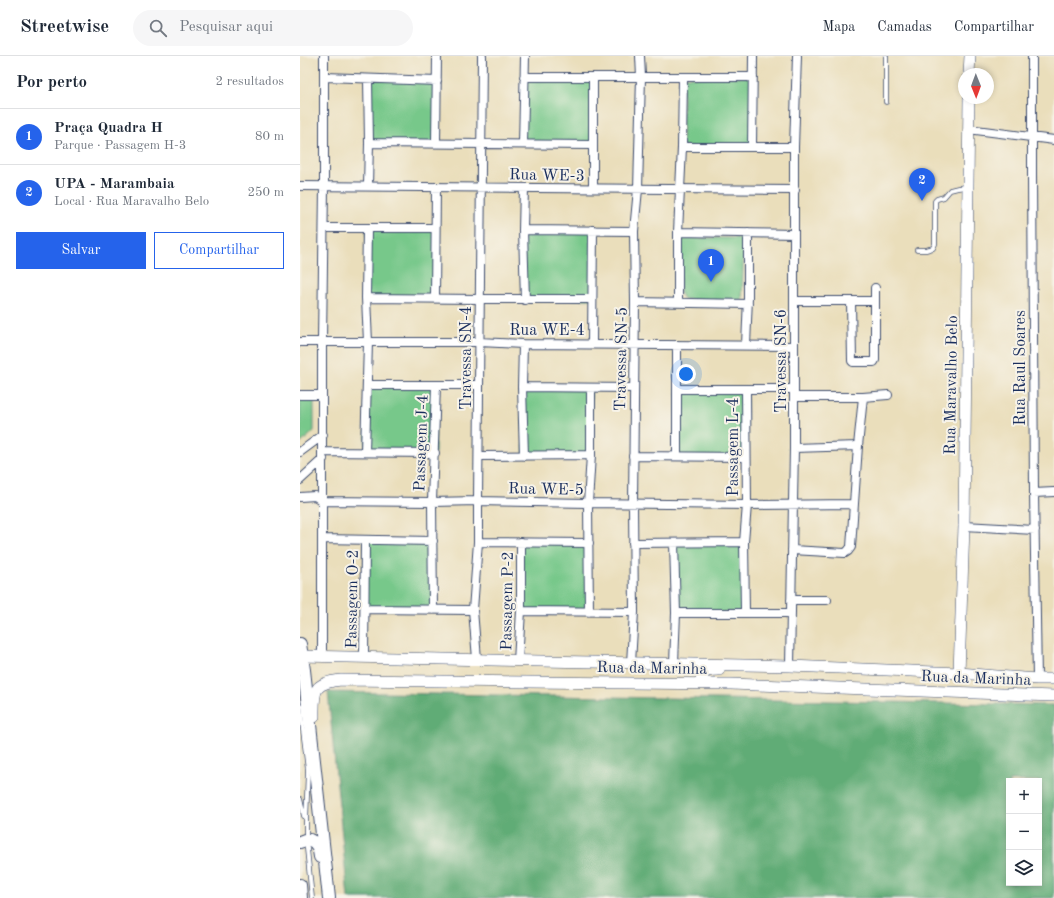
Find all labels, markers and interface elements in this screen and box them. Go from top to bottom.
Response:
search box [133,10,413,46]
icon: search [147,17,169,39]
text: Streetwise [20,18,109,37]
text: Pesquisar aqui [179,20,273,35]
text: Mapa [822,20,855,34]
text: Camadas [877,20,932,34]
text: Compartilhar [954,20,1034,34]
north arrow [958,68,994,104]
text: Por perto [16,74,87,91]
text: 2 resultados [216,75,284,88]
text: Praça Quadra H [54,121,163,136]
text: 1 [25,130,33,143]
text: 80 m [255,130,284,143]
text: Parque · Passagem H-3 [54,139,186,152]
street label: Rua WE-3 [509,167,585,185]
pin: 2 [909,168,935,201]
text: UPA - Marambaia [54,177,175,192]
text: 2 [25,186,33,199]
text: 250 m [247,186,284,199]
text: Local · Rua Maravalho Belo [54,195,209,208]
button: Salvar [16,232,146,269]
button: Compartilhar [154,232,284,269]
pin: 1 [698,249,724,282]
street label: Travessa SN-4 [459,306,475,410]
street label: Travessa SN-5 [613,307,631,411]
street label: Travessa SN-6 [774,309,790,413]
street label: Rua Raul Soares [1013,310,1029,426]
street label: Rua Maravalho Belo [943,315,961,455]
street label: Rua WE-4 [509,323,585,339]
your location [676,364,696,384]
street label: Passagem J-4 [412,394,432,492]
street label: Passagem L-4 [726,398,742,496]
street label: Rua WE-5 [508,481,584,499]
street label: Passagem O-2 [344,549,362,649]
street label: Passagem P-2 [499,551,517,651]
street label: Rua da Marinha [597,660,707,678]
street label: Rua da Marinha [920,669,1032,689]
map controls [1006,778,1042,886]
button: + [1006,778,1042,814]
button: − [1006,814,1042,850]
button: layers [1006,850,1042,886]

